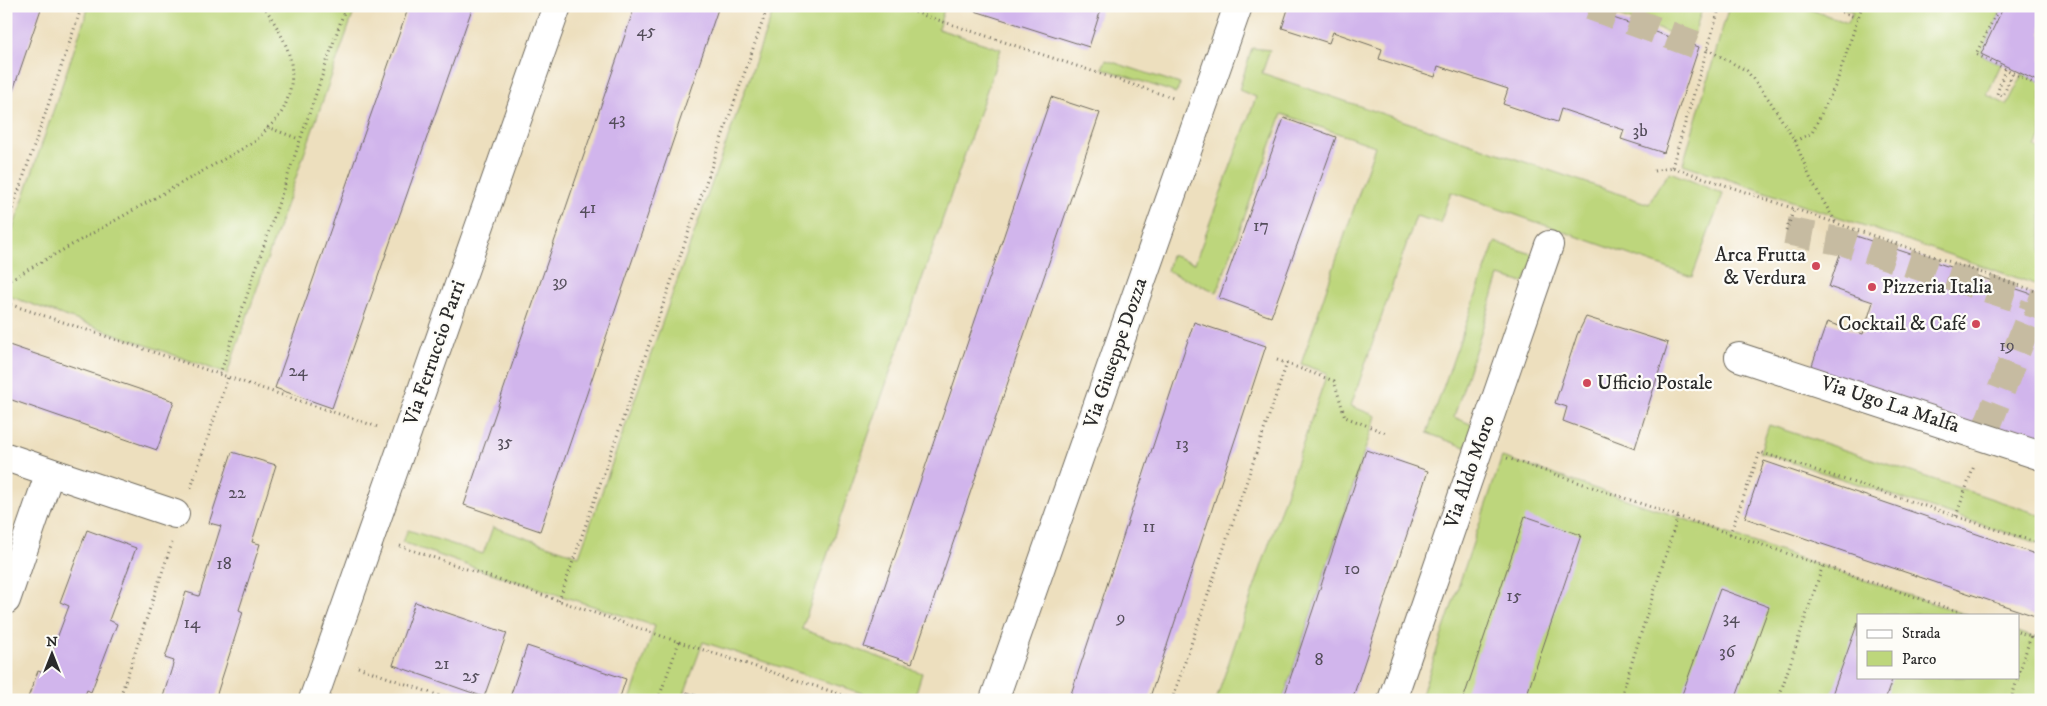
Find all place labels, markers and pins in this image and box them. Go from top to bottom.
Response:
place label: Arca Frutta & Verdura [1715,243,1806,291]
marker: Arca Frutta & Verdura [1810,260,1822,272]
place label: Pizzeria Italia [1882,275,1993,300]
marker: Pizzeria Italia [1866,281,1878,293]
place label: Cocktail & Café [1838,312,1967,337]
marker: Cocktail & Café [1970,318,1982,330]
place label: Ufficio Postale [1597,371,1713,396]
marker: Ufficio Postale [1581,377,1593,389]

